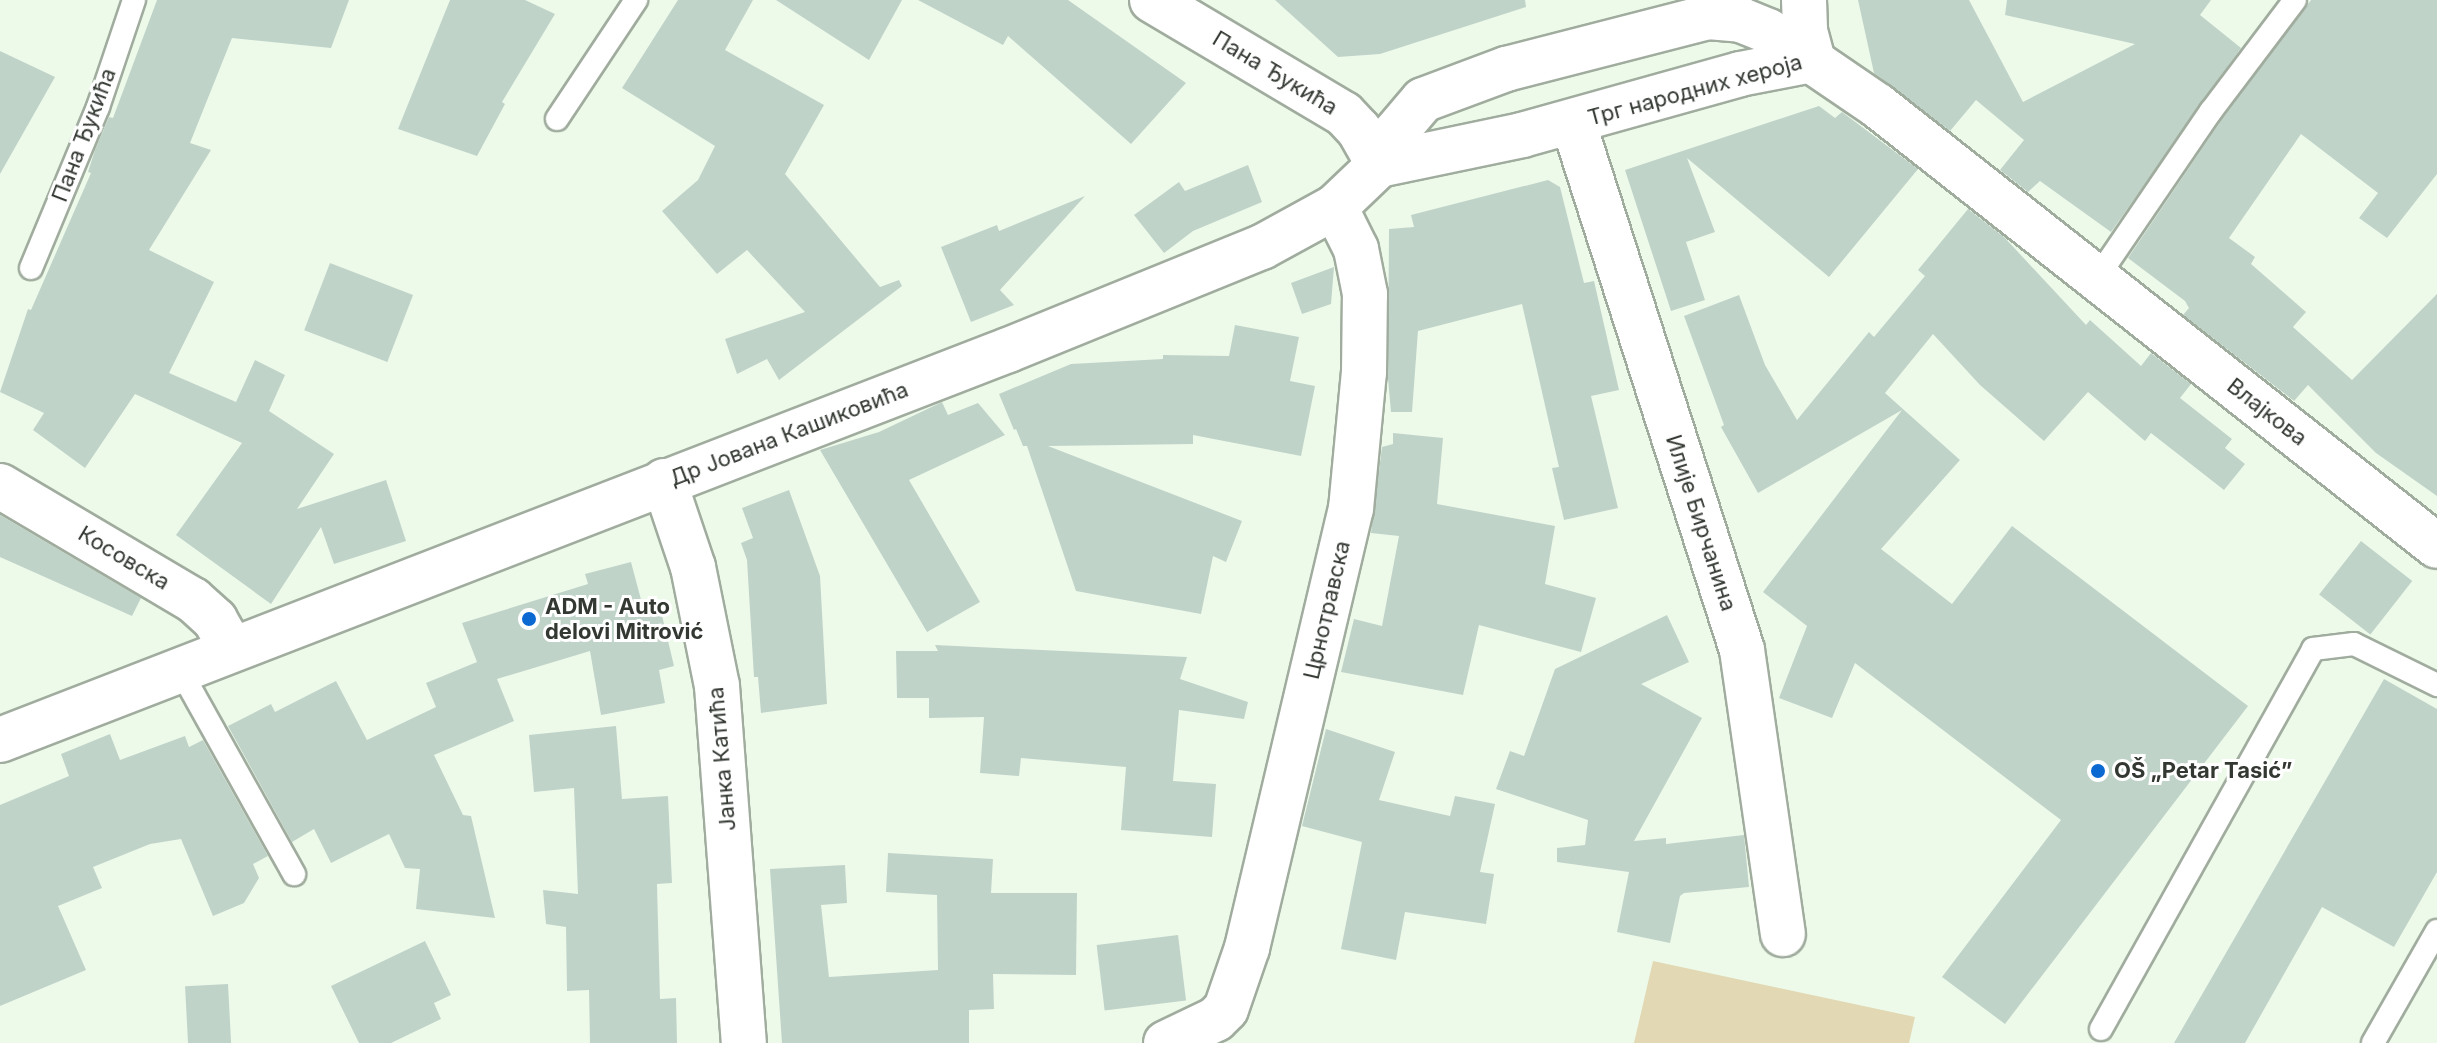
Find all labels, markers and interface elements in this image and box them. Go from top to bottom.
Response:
street label: Пана Ђукића [1208,25,1342,121]
street label: Трг народних хероја [1585,49,1805,131]
street label: Пана Ђукића [46,64,122,206]
street label: Влајкова [2222,373,2312,451]
street label: Др Јована Кашиковића [666,376,912,492]
street label: Илије Бирчанина [1660,431,1742,615]
street label: Косовска [73,520,175,596]
street label: Црнотравска [1298,538,1356,682]
place label: ADM - Auto delovi Mitrović [545,593,704,644]
marker: ADM - Auto delovi Mitrović [520,610,538,628]
street label: Јанка Катића [703,686,741,832]
place label: OŠ „Petar Tasić” [2114,758,2292,784]
marker: OŠ „Petar Tasić” [2089,762,2107,780]

